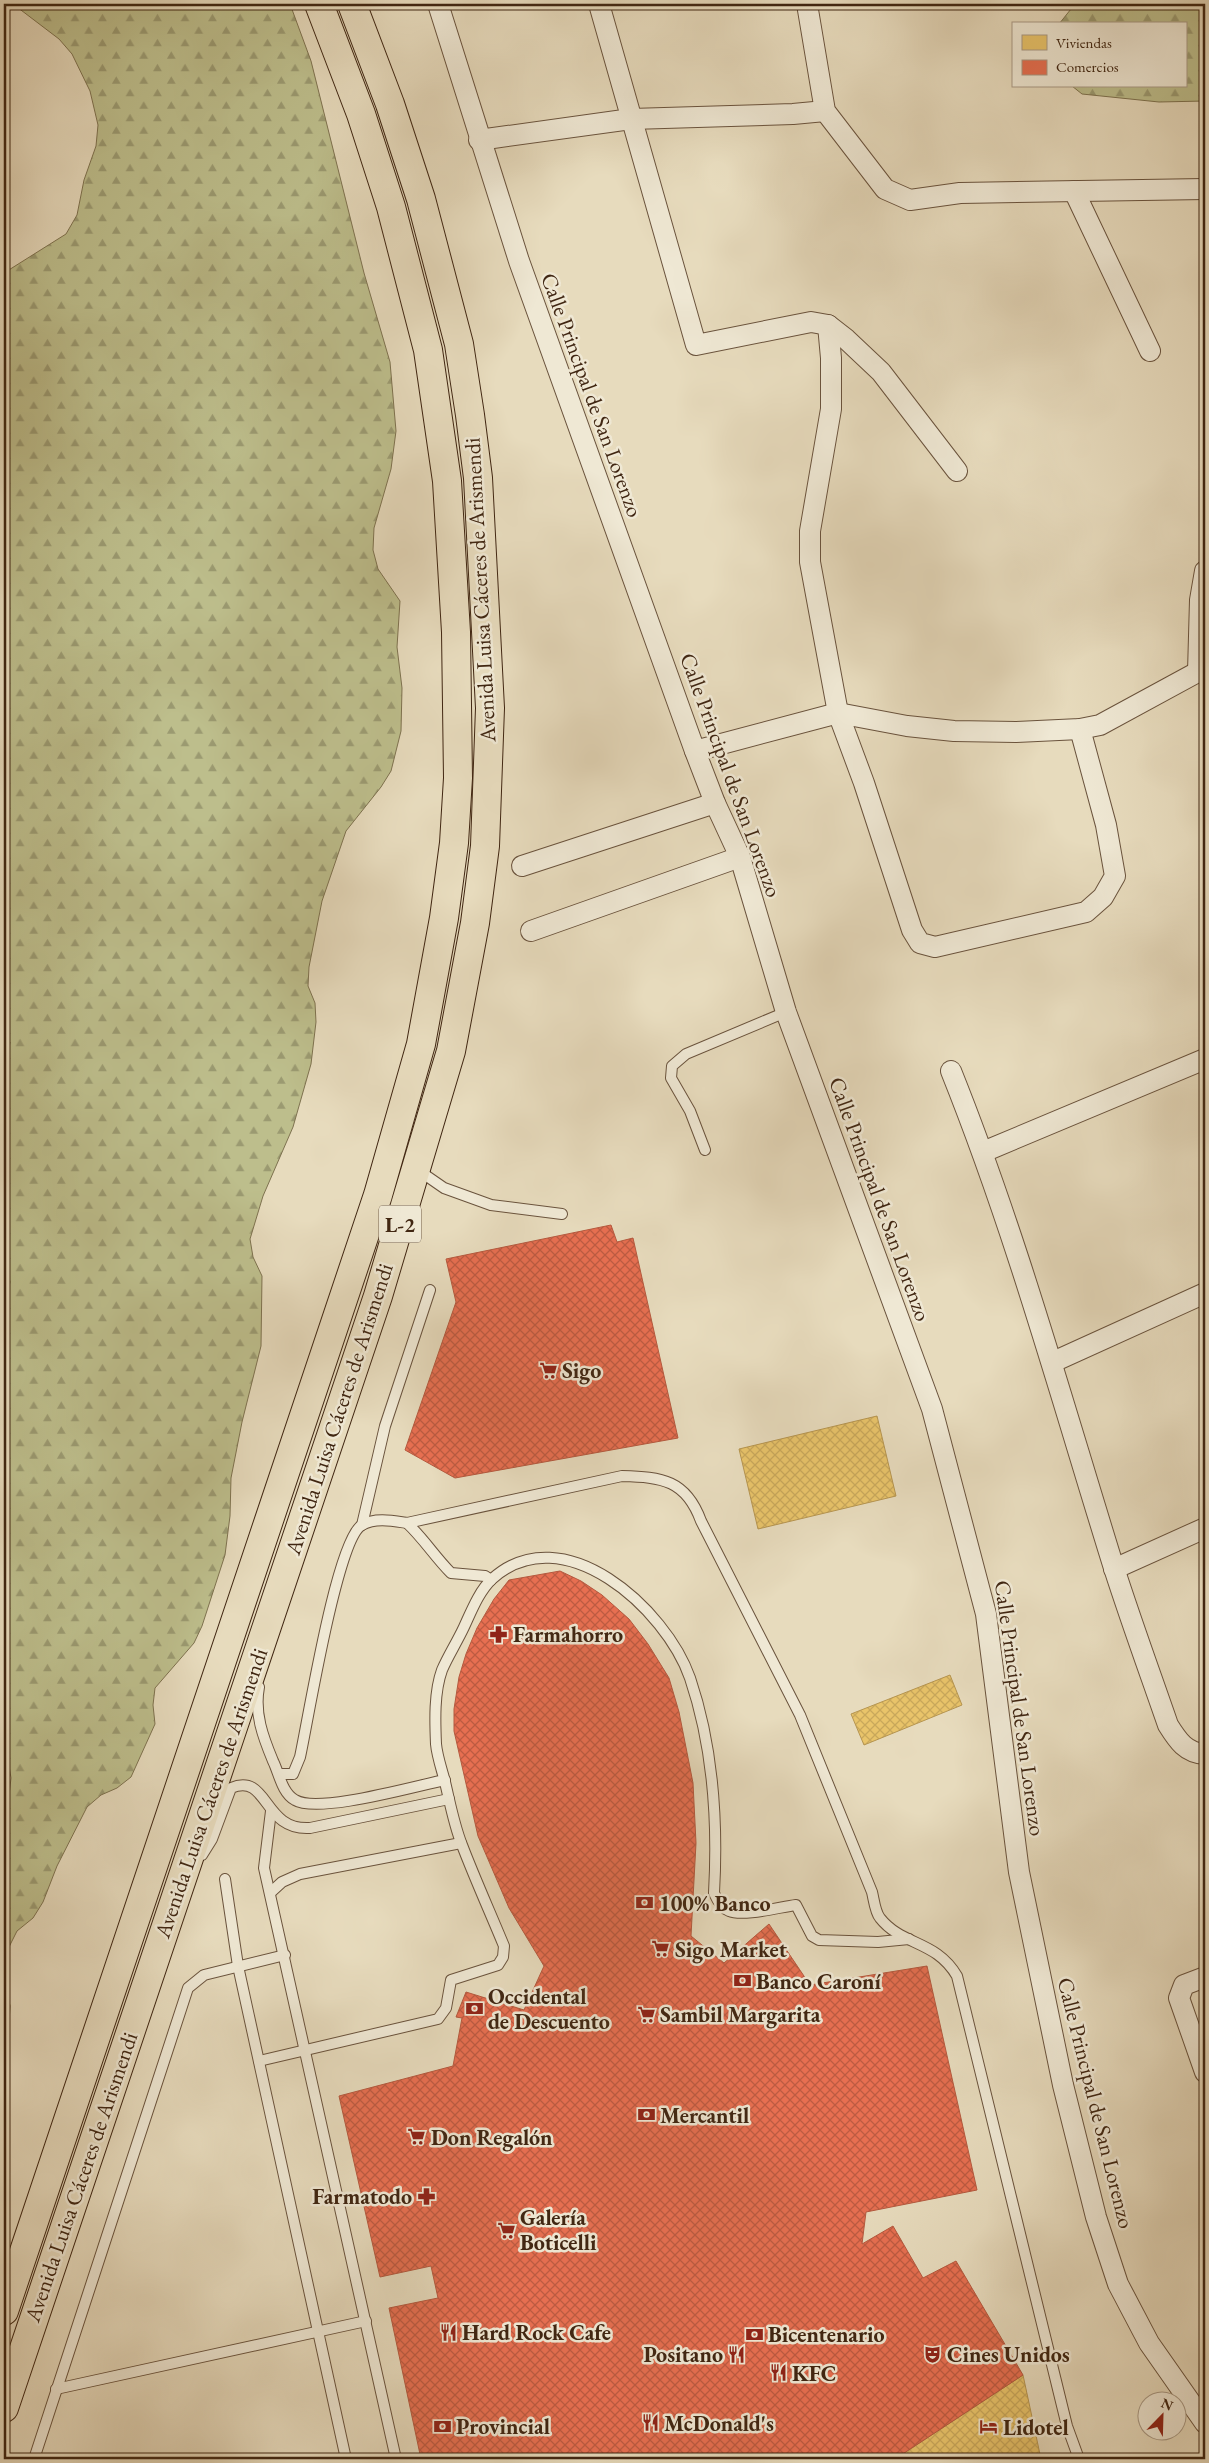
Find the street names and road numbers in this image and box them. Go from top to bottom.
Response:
street label: Calle Principal de San Lorenzo [534,269,650,521]
street label: Avenida Luisa Cáceres de Arismendi [458,437,503,744]
street label: Calle Principal de San Lorenzo [673,649,789,901]
street label: Calle Principal de San Lorenzo [822,1073,938,1325]
road number: L-2 [379,1206,421,1242]
street label: Avenida Luisa Cáceres de Arismendi [278,1260,400,1559]
street label: Calle Principal de San Lorenzo [988,1578,1052,1838]
street label: Avenida Luisa Cáceres de Arismendi [147,1644,274,1943]
street label: Calle Principal de San Lorenzo [1051,1974,1141,2232]
street label: Avenida Luisa Cáceres de Arismendi [17,2028,144,2327]

